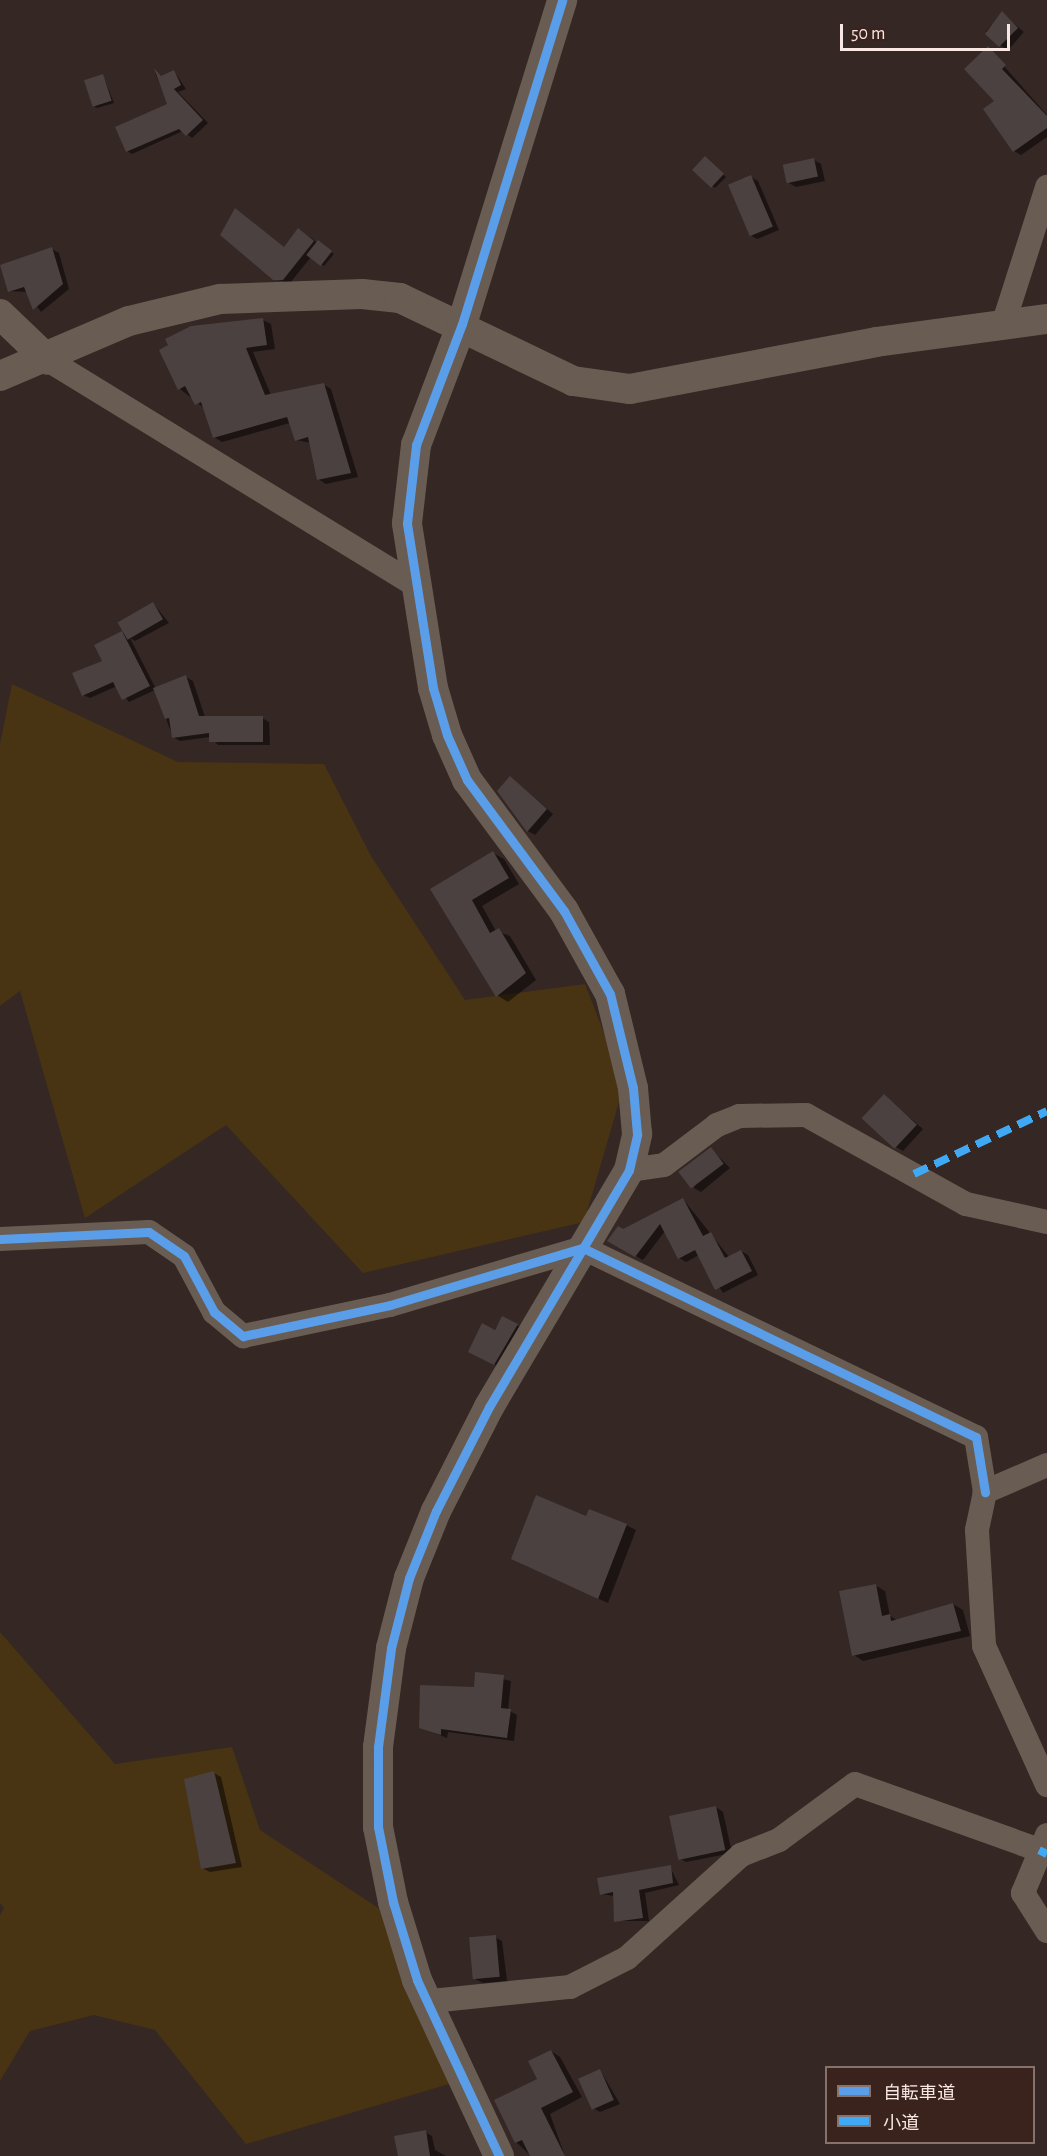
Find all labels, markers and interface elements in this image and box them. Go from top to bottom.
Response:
scale bar [843,12,1012,50]
text: 50 m [851,25,885,43]
legend [825,2066,1035,2144]
text: 自転車道 [883,2085,955,2103]
text: 小道 [883,2115,919,2133]

